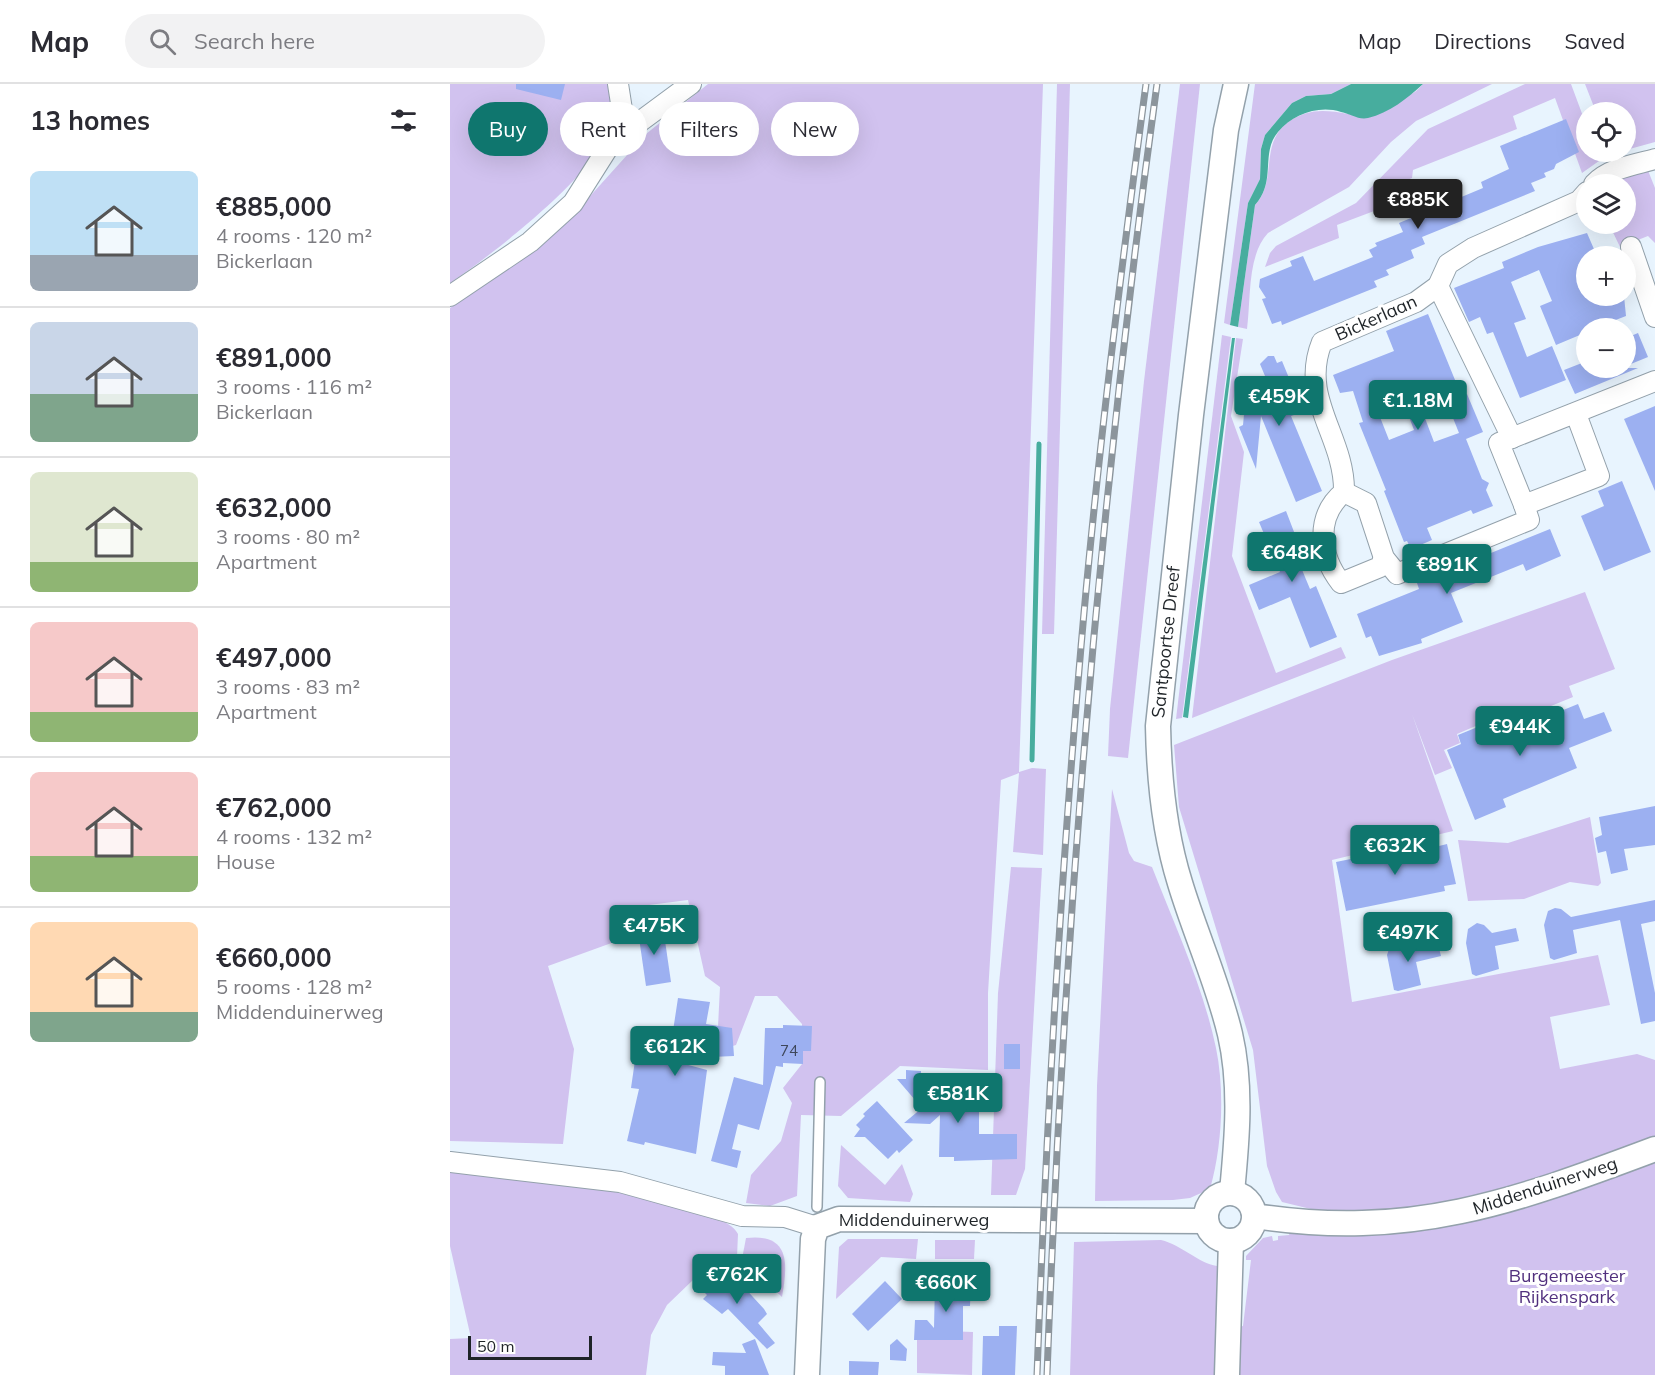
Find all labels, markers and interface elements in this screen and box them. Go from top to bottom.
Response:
search box [125,14,545,68]
text: Map [30,24,89,59]
icon: search [146,25,179,58]
text: Search here [194,27,315,55]
text: Map [1358,28,1401,54]
text: Directions [1434,28,1531,54]
text: Saved [1564,28,1625,54]
chip: Buy [468,102,548,156]
chip: Rent [560,102,647,156]
chip: Filters [659,102,759,156]
chip: New [771,102,859,156]
map controls [1576,102,1636,378]
button: locate [1576,102,1636,162]
text: 13 homes [30,104,150,137]
icon: filters [387,104,420,137]
button: layers [1576,174,1636,234]
pin: €885K [1376,179,1460,230]
text: €885K [1387,186,1449,211]
text: €885,000 [216,190,332,223]
icon: home [78,195,150,267]
text: 4 rooms · 120 m² [216,223,372,248]
button: + [1576,246,1636,306]
text: Bickerlaan [216,248,313,273]
street label: Bickerlaan [1331,289,1420,346]
button: − [1576,318,1636,378]
text: €891,000 [216,341,332,374]
icon: home [78,346,150,418]
text: 3 rooms · 116 m² [216,374,372,399]
pin: €459K [1237,376,1321,427]
pin: €1.18M [1369,380,1467,431]
text: €459K [1248,383,1310,408]
text: €1.18M [1383,387,1453,412]
text: Bickerlaan [216,399,313,424]
text: €632,000 [216,491,332,524]
icon: home [78,496,150,568]
text: 3 rooms · 80 m² [216,524,360,549]
pin: €648K [1250,532,1334,583]
text: €648K [1261,539,1323,564]
pin: €891K [1405,544,1489,595]
text: Apartment [216,549,317,574]
text: €891K [1416,551,1478,576]
street label: Santpoortse Dreef [1146,564,1185,719]
text: €497,000 [216,641,332,674]
icon: home [78,646,150,718]
text: 3 rooms · 83 m² [216,674,360,699]
text: Apartment [216,699,317,724]
pin: €944K [1478,706,1562,757]
text: €944K [1489,713,1551,738]
text: €762,000 [216,791,332,824]
icon: home [78,796,150,868]
text: 4 rooms · 132 m² [216,824,372,849]
pin: €632K [1353,825,1437,876]
text: €632K [1364,832,1426,857]
text: House [216,849,275,874]
pin: €475K [612,905,696,956]
text: €475K [623,912,685,937]
pin: €497K [1366,912,1450,963]
text: €497K [1377,919,1439,944]
text: €660,000 [216,941,332,974]
icon: home [78,946,150,1018]
text: 5 rooms · 128 m² [216,974,372,999]
text: Middenduinerweg [216,999,383,1024]
pin: €612K [633,1026,717,1077]
text: €612K [644,1033,706,1058]
house number: 74 [780,1041,798,1060]
pin: €581K [916,1073,1000,1124]
text: €581K [927,1080,989,1105]
street label: Middenduinerweg [1470,1151,1620,1220]
street label: Middenduinerweg [839,1208,989,1231]
pin: €762K [695,1254,779,1305]
text: €762K [706,1261,768,1286]
pin: €660K [904,1262,988,1313]
park label: Burgemeester Rijkenspark [1509,1264,1626,1308]
text: €660K [915,1269,977,1294]
scale bar [468,1333,592,1360]
text: 50 m [477,1336,514,1356]

